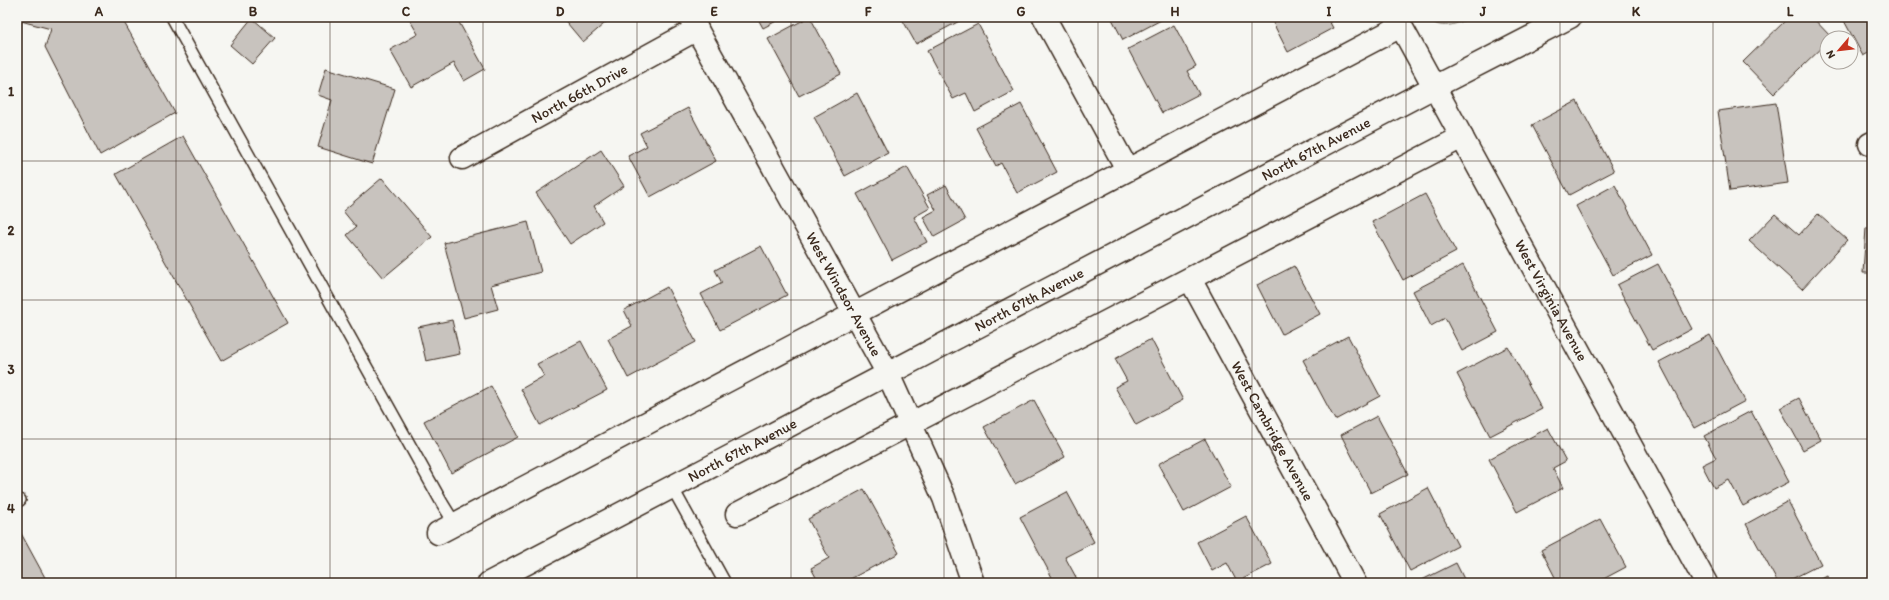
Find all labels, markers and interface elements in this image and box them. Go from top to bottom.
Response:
text: A [94,4,104,19]
text: B [249,4,258,19]
text: C [402,4,411,19]
text: D [556,4,565,19]
text: E [710,4,718,19]
text: F [865,4,872,19]
text: G [1017,4,1026,19]
text: H [1171,4,1180,19]
text: I [1327,4,1332,19]
text: J [1479,4,1487,19]
text: K [1632,4,1641,19]
text: L [1787,4,1794,19]
north arrow [1819,30,1859,70]
text: N [1823,48,1838,61]
street label: North 66th Drive [528,60,631,127]
text: 1 [8,84,14,99]
street label: North 67th Avenue [1258,113,1374,185]
text: 2 [8,223,15,238]
street label: West Windsor Avenue [802,229,885,359]
street label: West Virginia Avenue [1511,236,1592,364]
street label: North 67th Avenue [972,264,1087,335]
street label: West Cambridge Avenue [1227,358,1318,504]
text: 3 [7,362,15,377]
street label: North 67th Avenue [685,414,800,486]
text: 4 [7,501,15,516]

